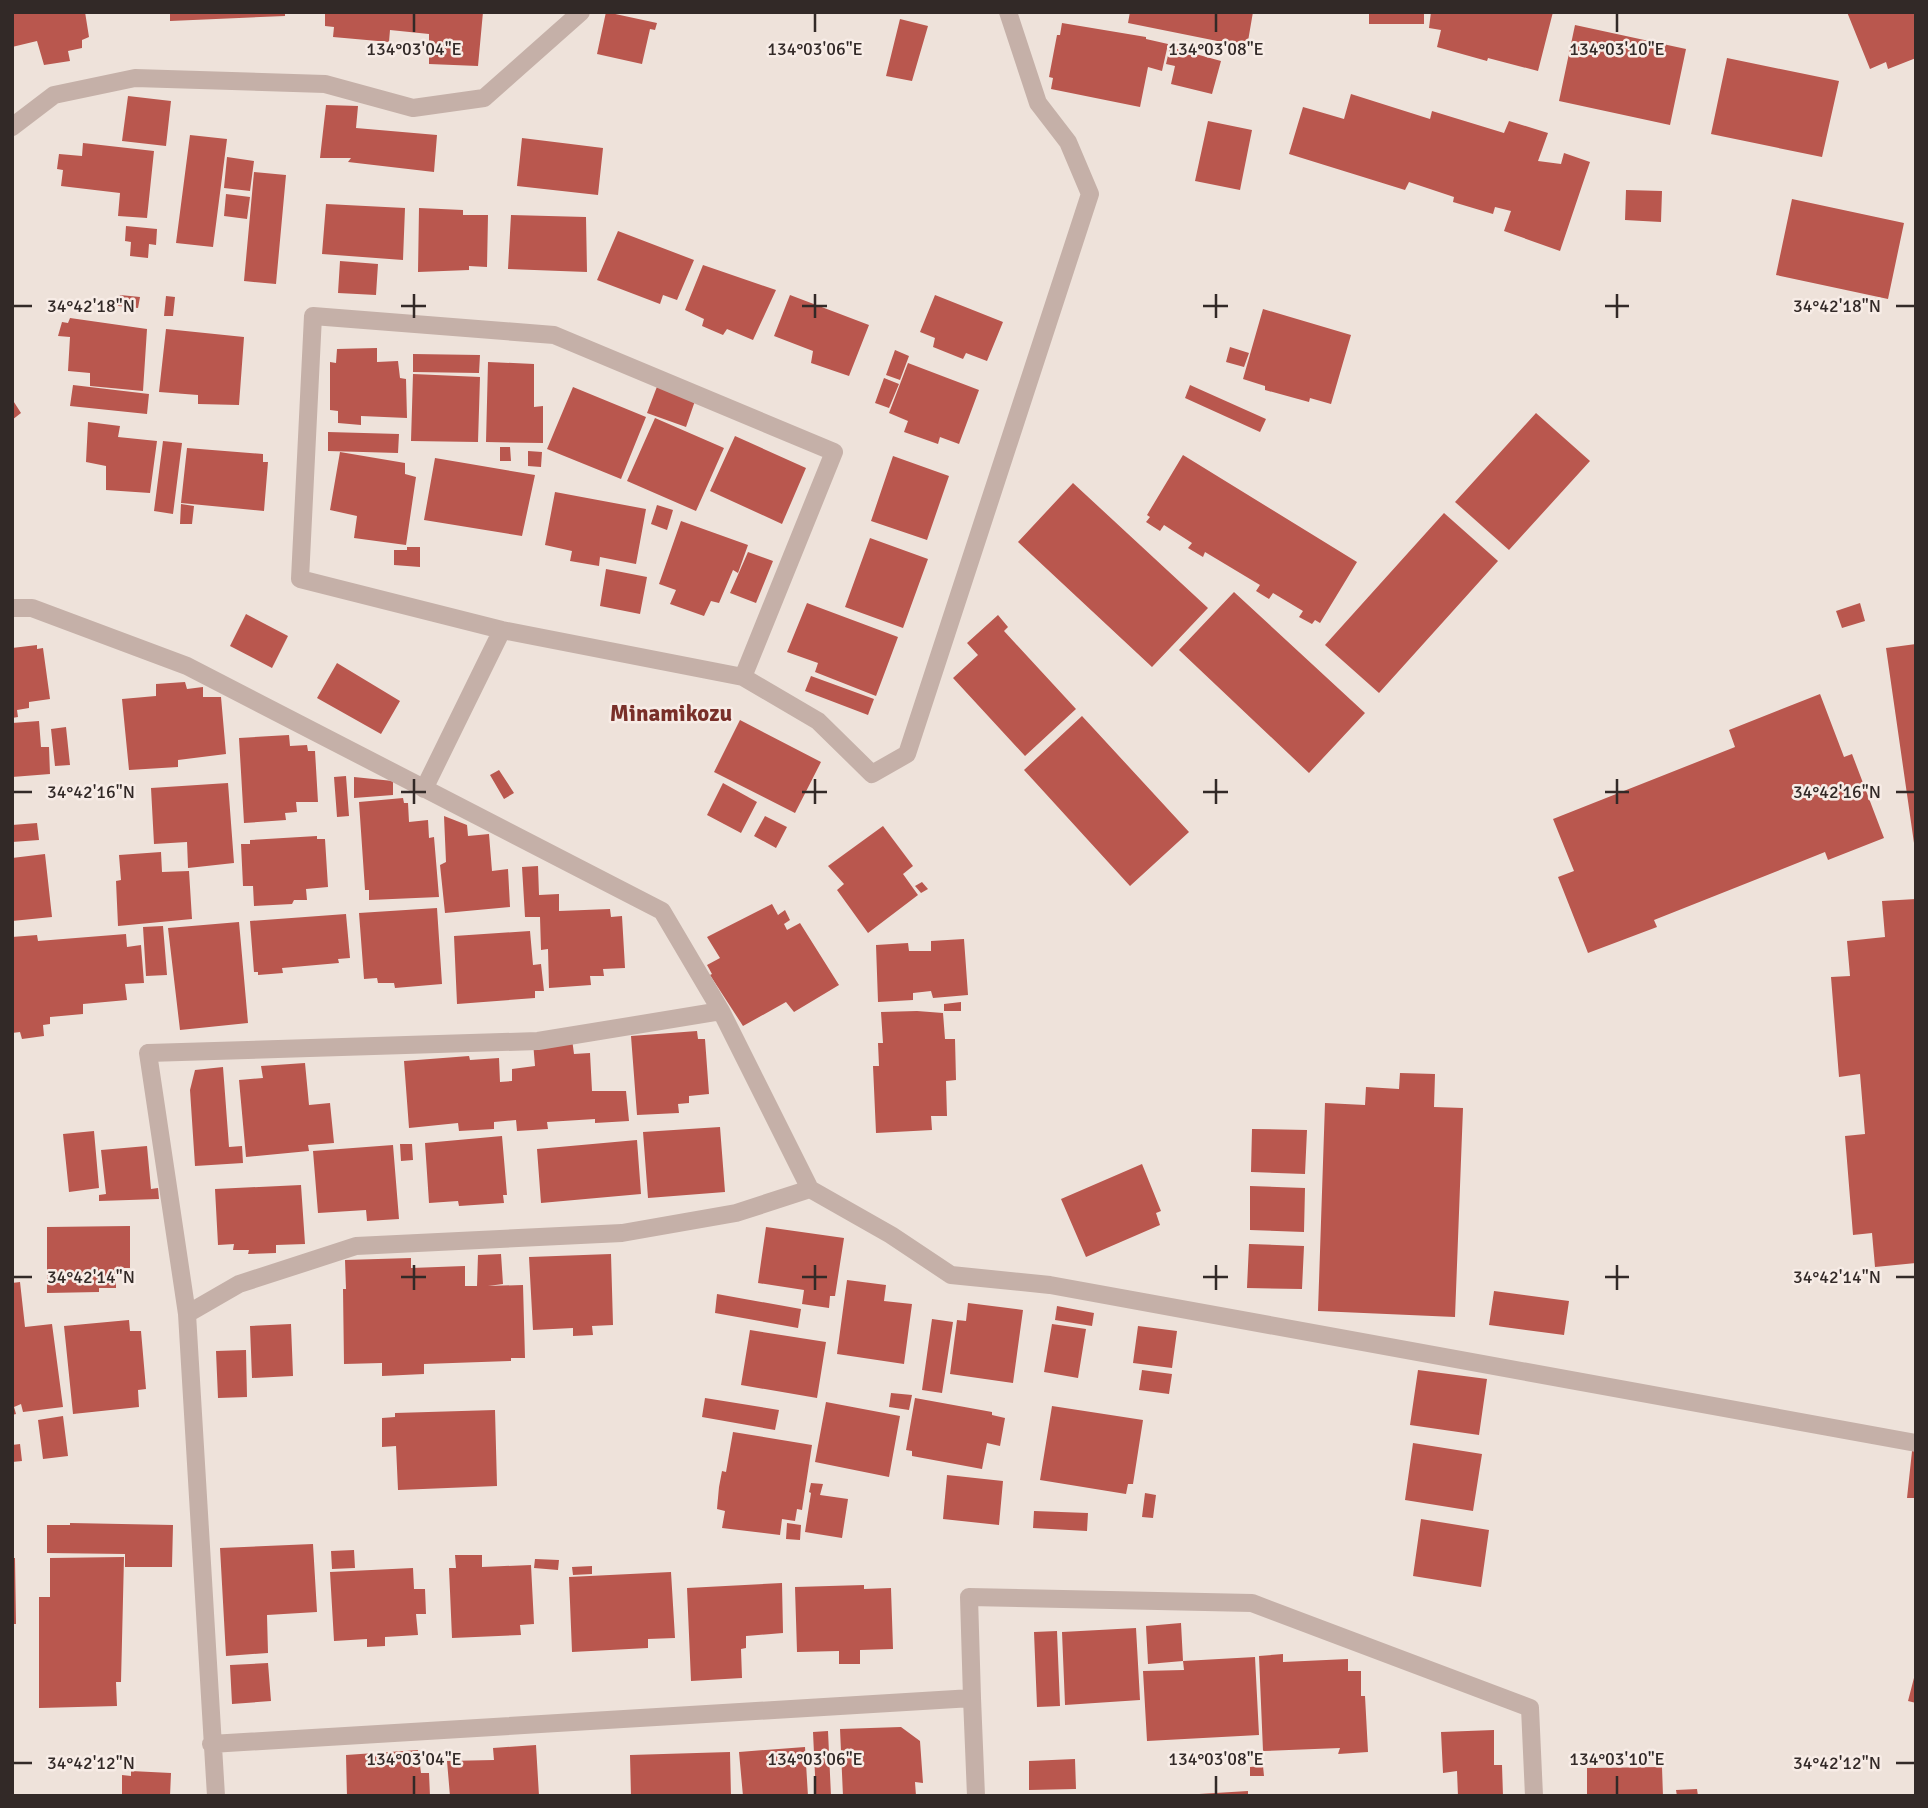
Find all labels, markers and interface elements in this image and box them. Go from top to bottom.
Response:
text: 134°03'04"E [366,38,462,60]
text: 134°03'06"E [767,38,863,60]
text: 134°03'08"E [1168,38,1264,60]
text: 134°03'10"E [1569,38,1665,60]
text: 34°42'18"N [47,295,135,317]
text: 34°42'18"N [1793,295,1881,317]
district label: Minamikozu [610,699,732,728]
text: 34°42'16"N [47,781,135,803]
text: 34°42'16"N [1793,781,1881,803]
text: 34°42'14"N [47,1266,135,1288]
text: 34°42'14"N [1793,1266,1881,1288]
text: 134°03'04"E [366,1748,462,1770]
text: 134°03'06"E [767,1748,863,1770]
text: 134°03'08"E [1168,1748,1264,1770]
text: 134°03'10"E [1569,1748,1665,1770]
text: 34°42'12"N [47,1752,135,1774]
text: 34°42'12"N [1793,1752,1881,1774]

